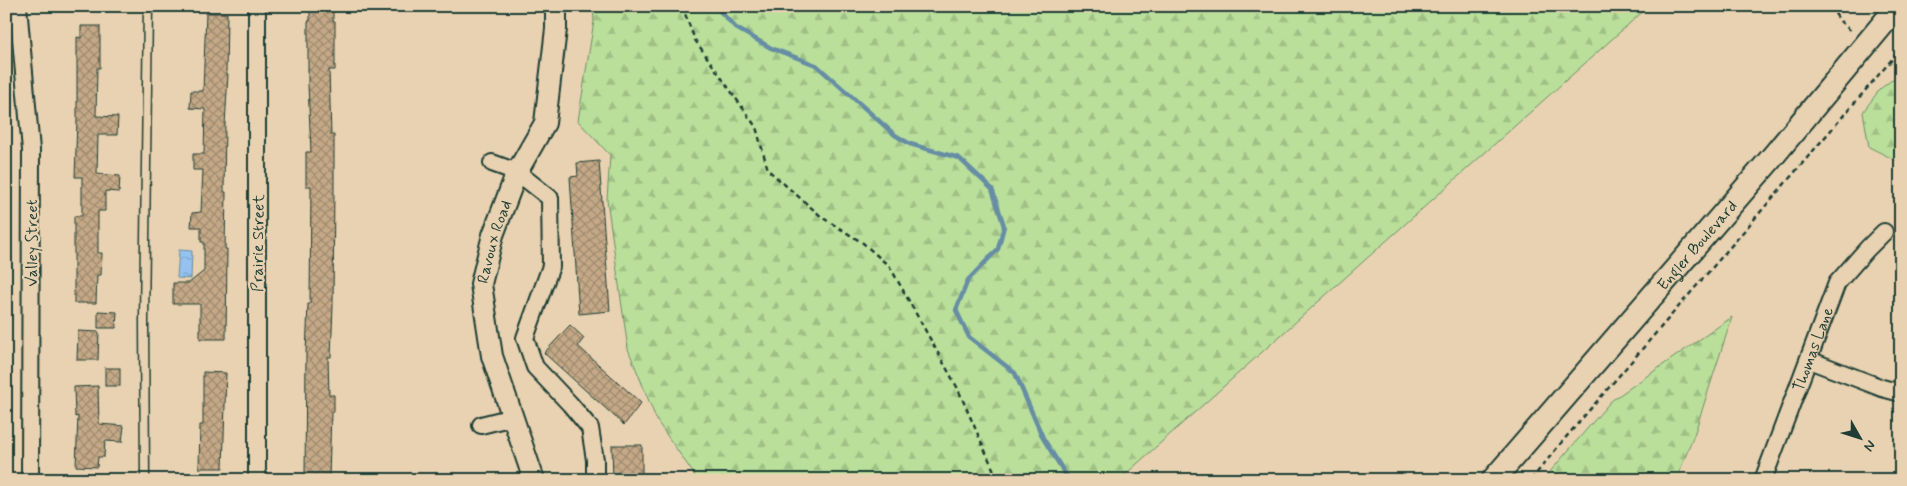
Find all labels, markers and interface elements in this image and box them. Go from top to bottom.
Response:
street label: Prairie Street [247,193,270,292]
street label: Engler Boulevard [1653,196,1742,295]
street label: Ravoux Road [473,197,517,286]
street label: Valley Street [22,199,43,287]
street label: Thomas Lane [1788,304,1839,395]
north arrow [1834,414,1884,464]
text: N [1859,436,1879,455]

